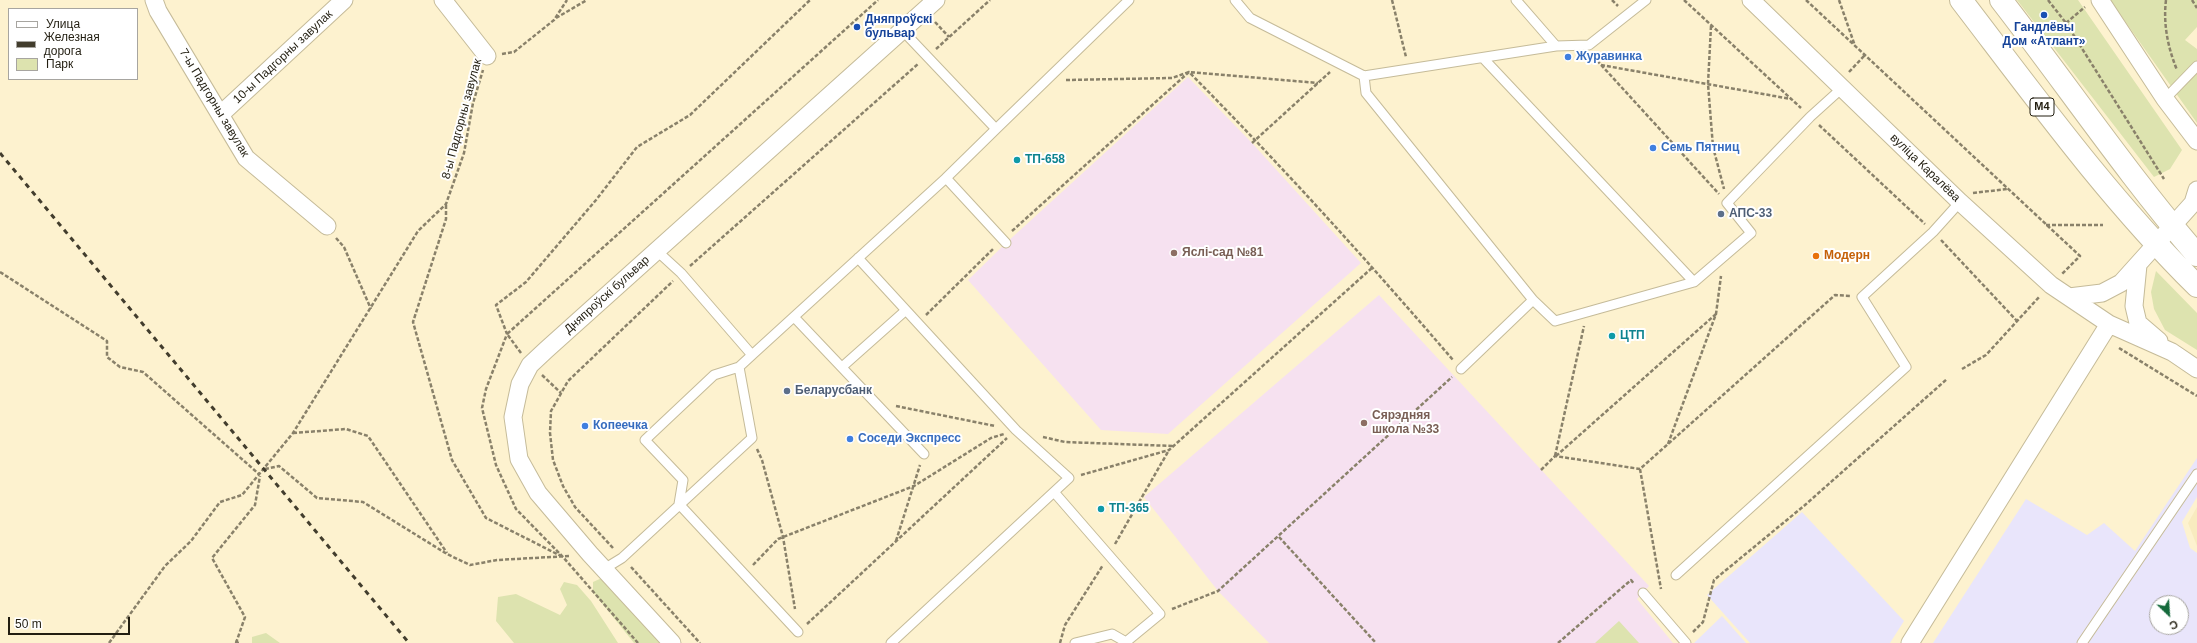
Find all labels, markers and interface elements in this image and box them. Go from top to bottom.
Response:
street label: 10-ы Падгорны завулак [230,7,336,107]
legend [8,8,138,80]
marker: Гандлёвы Дом «Атлант» [2039,10,2049,20]
place label: Дняпроўскі бульвар [865,13,932,41]
text: Улица [46,17,80,31]
place label: Гандлёвы Дом «Атлант» [2002,21,2086,49]
marker: Дняпроўскі бульвар [852,22,862,32]
text: Железная дорога [44,30,100,58]
street label: 7-ы Падгорны завулак [176,46,252,160]
place label: Журавинка [1576,50,1642,64]
marker: Журавинка [1563,52,1573,62]
text: Парк [46,57,73,71]
street label: 8-ы Падгорны завулак [439,57,485,181]
road number: М4 [2030,98,2054,116]
street label: вуліца Каралёва [1887,131,1963,205]
place label: Семь Пятниц [1661,141,1739,155]
marker: Семь Пятниц [1648,143,1658,153]
place label: ТП-658 [1025,153,1065,167]
marker: ТП-658 [1012,155,1022,165]
place label: АПС-33 [1729,207,1772,221]
marker: АПС-33 [1716,209,1726,219]
place label: Яслі-сад №81 [1182,246,1263,260]
marker: Яслі-сад №81 [1169,248,1179,258]
place label: Модерн [1824,249,1870,263]
marker: Модерн [1811,251,1821,261]
street label: Дняпроўскі бульвар [561,253,653,337]
place label: ЦТП [1620,329,1645,343]
marker: ЦТП [1607,331,1617,341]
place label: Беларусбанк [795,384,872,398]
marker: Беларусбанк [782,386,792,396]
place label: Сярэдняя школа №33 [1372,409,1439,437]
marker: Сярэдняя школа №33 [1359,418,1369,428]
place label: Копеечка [593,419,648,433]
marker: Копеечка [580,421,590,431]
place label: Соседи Экспресс [858,432,961,446]
marker: Соседи Экспресс [845,434,855,444]
place label: ТП-365 [1109,502,1149,516]
marker: ТП-365 [1096,504,1106,514]
north arrow [2149,595,2189,635]
scale bar [10,609,132,635]
text: 50 m [15,617,42,631]
text: С [2168,618,2180,632]

